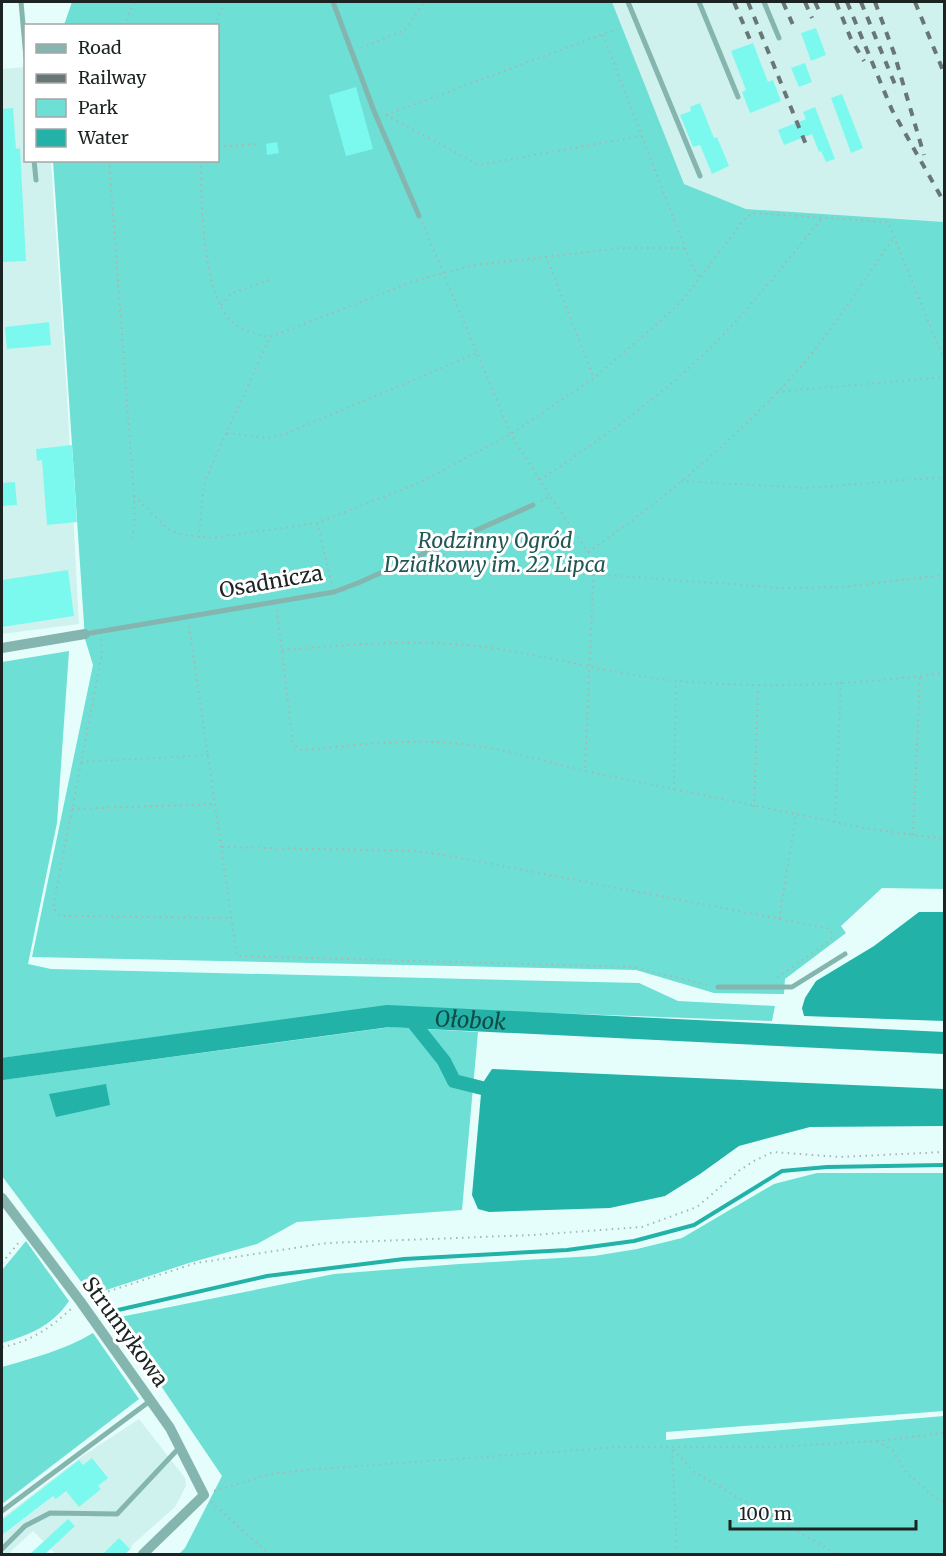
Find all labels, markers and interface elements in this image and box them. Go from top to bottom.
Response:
legend [24,24,219,162]
text: Road [78,36,122,59]
text: Railway [78,66,147,89]
text: Park [78,96,119,119]
text: Water [77,126,129,149]
park label: Rodzinny Ogród Działkowy im. 22 Lipca [383,527,606,578]
street label: Osadnicza [217,559,325,604]
water label: Ołobok [434,1004,507,1036]
street label: Strumykowa [77,1272,174,1392]
scale bar [730,1493,916,1531]
text: 100 m [739,1502,792,1525]

